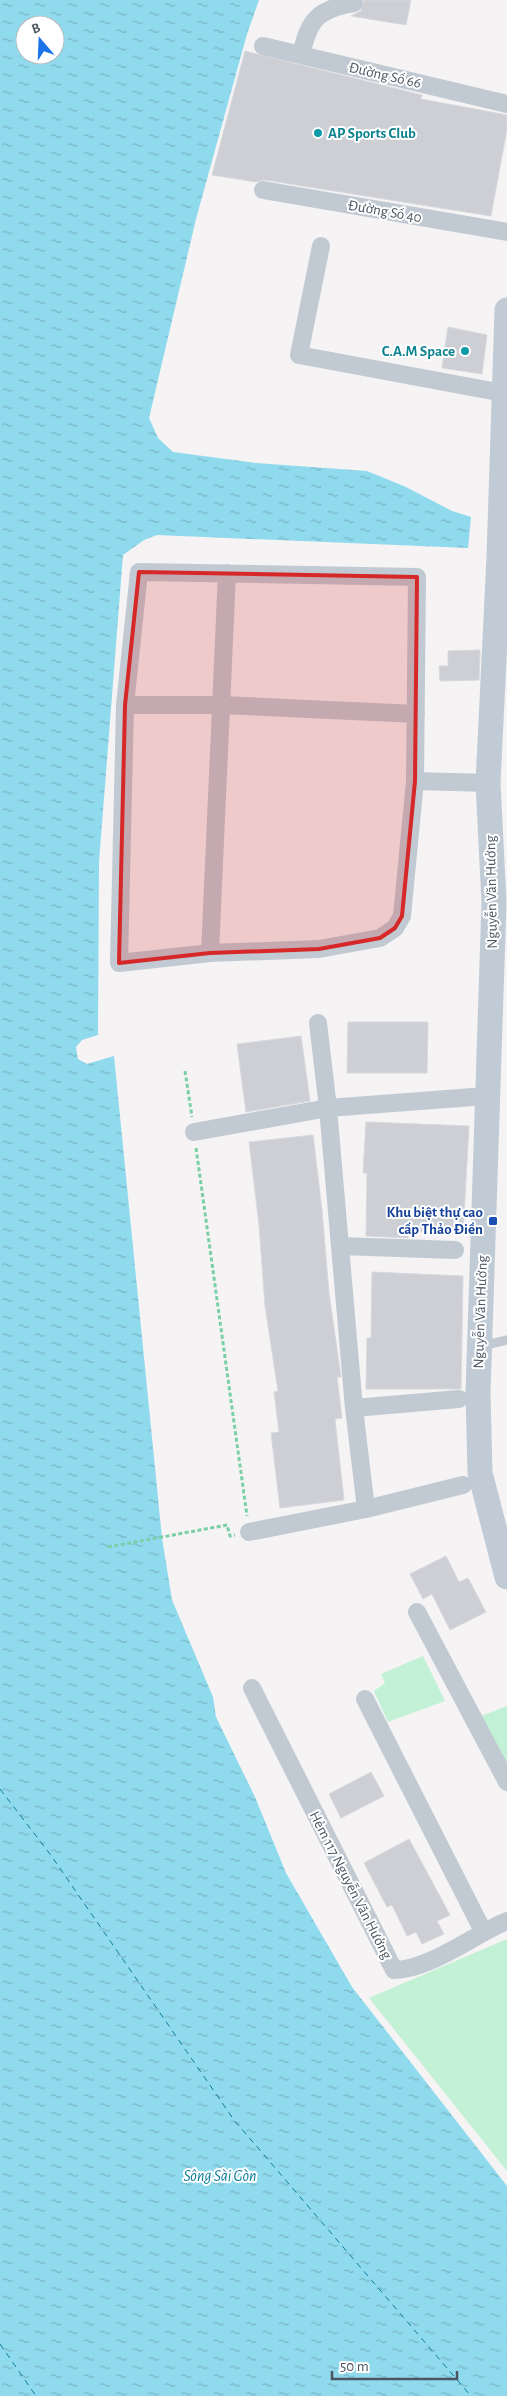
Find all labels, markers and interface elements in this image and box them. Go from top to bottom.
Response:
north arrow [15,15,65,65]
text: B [30,21,42,37]
street label: Đường Số 66 [347,60,422,91]
place label: AP Sports Club [328,126,416,141]
marker: AP Sports Club [312,127,324,139]
street label: Đường Số 40 [347,198,423,225]
place label: C.A.M Space [382,344,455,359]
marker: C.A.M Space [459,345,471,357]
street label: Nguyễn Văn Hưởng [482,834,500,949]
place label: Khu biệt thự cao cấp Thảo Điền [386,1205,483,1237]
marker: Khu biệt thự cao cấp Thảo Điền [487,1215,499,1227]
street label: Nguyễn Văn Hưởng [470,1254,490,1369]
street label: Hẻm 117 Nguyễn Văn Hưởng [307,1808,396,1962]
water label: Sông Sài Gòn [183,2168,257,2184]
scale bar [332,2348,457,2380]
text: 50 m [340,2359,369,2374]

